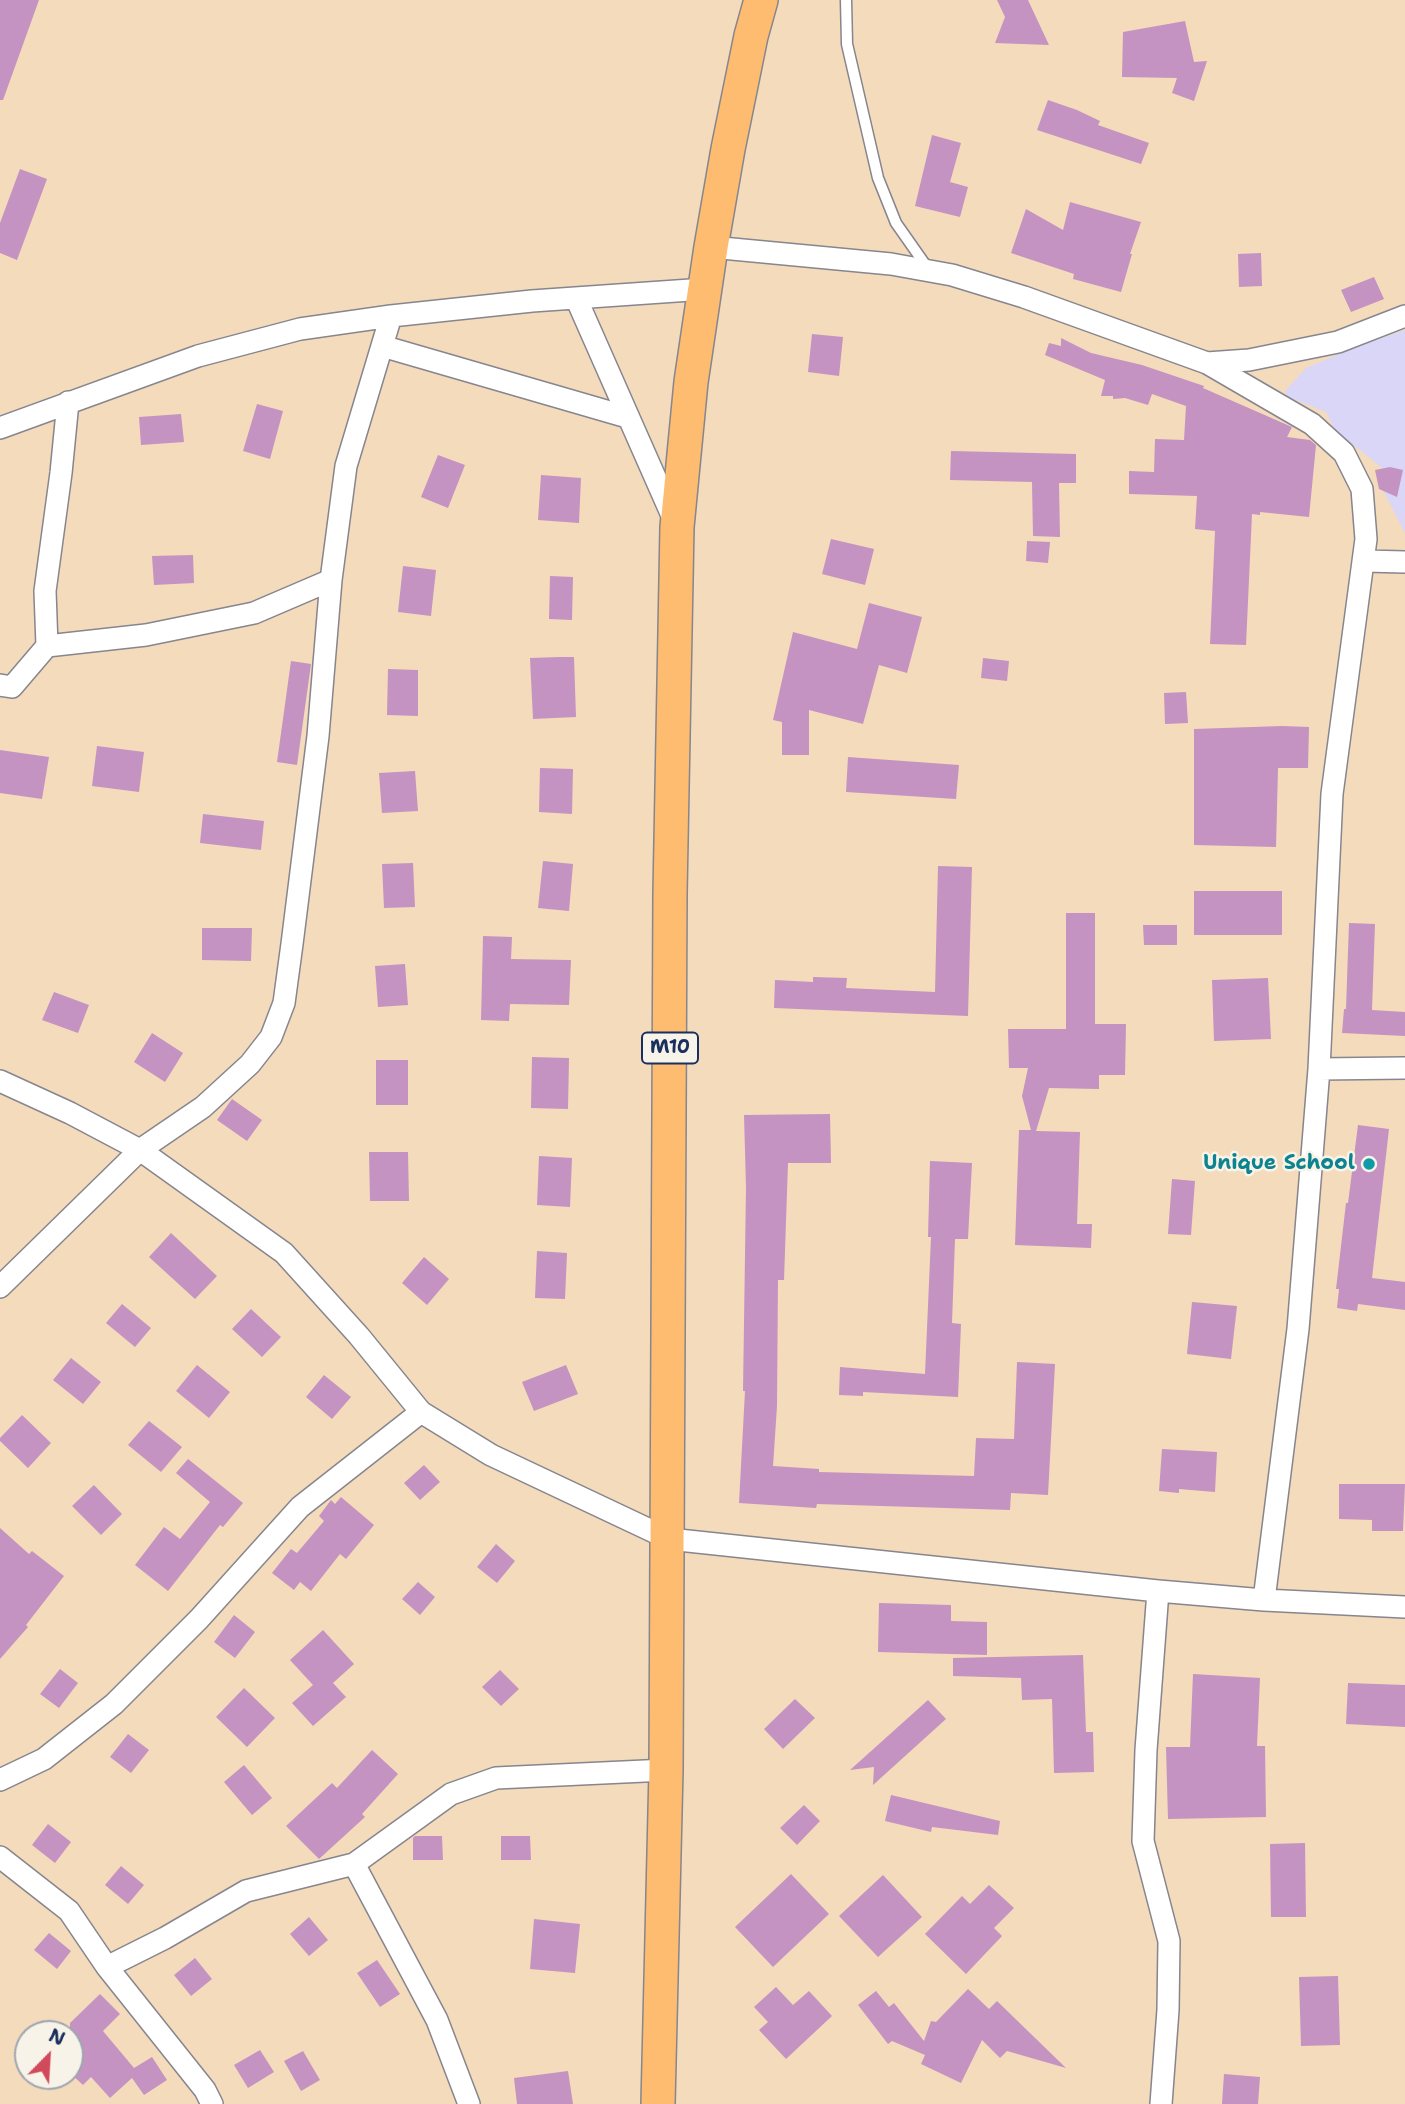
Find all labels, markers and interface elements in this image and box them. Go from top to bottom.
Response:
road number: M10 [642,1032,698,1064]
place label: Unique School [1203,1151,1355,1177]
marker: Unique School [1361,1156,1377,1172]
north arrow [14,2020,84,2090]
text: N [45,2023,69,2052]

